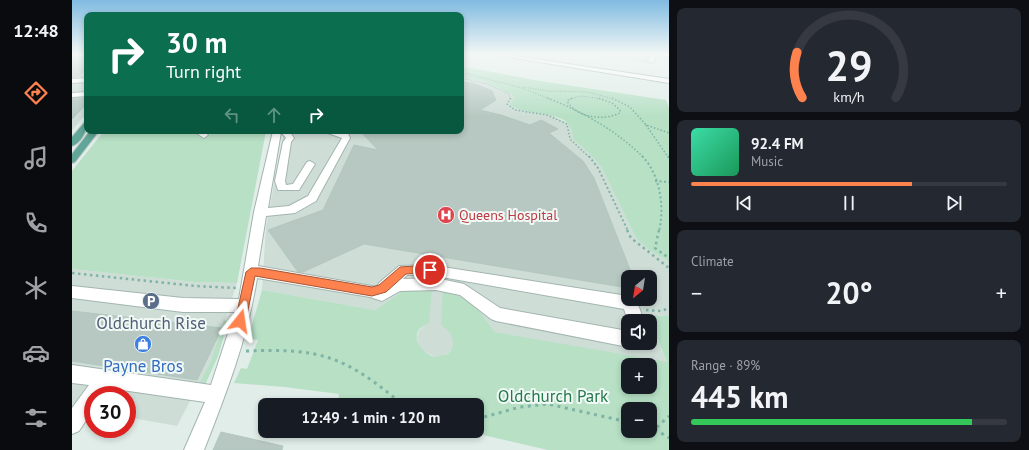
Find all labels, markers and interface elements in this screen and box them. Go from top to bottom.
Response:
text: 12:48 [13,19,59,42]
text: 30 m [166,24,227,61]
icon: right [100,28,152,80]
text: 29 [825,39,873,92]
text: Turn right [166,60,241,83]
icon: directions [22,79,50,107]
text: km/h [833,87,865,106]
icon: left [221,104,243,126]
icon: ahead [263,104,285,126]
icon: right [305,104,327,126]
text: 92.4 FM [751,134,804,153]
icon: music [22,144,50,172]
text: Music [751,153,783,170]
icon: previous [733,192,755,214]
icon: pause [838,192,860,214]
icon: next [943,192,965,214]
hospital icon: Queens Hospital [436,205,456,225]
place label: Queens Hospital [459,206,557,224]
icon: phone [22,209,50,237]
pin [413,253,447,287]
text: Climate [691,253,734,270]
icon: arrive [419,259,441,281]
north arrow [621,270,657,306]
map controls [621,270,657,438]
text: 20° [825,273,873,312]
icon: climate [22,274,50,302]
text: − [691,279,702,307]
text: + [996,279,1007,307]
parking icon: Oldchurch Rise [141,291,161,311]
position arrow [219,300,261,342]
place label: Oldchurch Rise [96,312,206,334]
button: sound [621,314,657,350]
shop icon: Payne Bros [133,334,153,354]
icon: car [22,339,50,367]
place label: Payne Bros [103,355,183,377]
text: Range · 89% [691,357,760,374]
button: + [621,358,657,394]
text: 445 km [691,377,789,416]
park label: Oldchurch Park [498,385,608,407]
speed limit sign: 30 [84,386,136,438]
button: − [621,402,657,438]
icon: filters [22,404,50,432]
text: 12:49 · 1 min · 120 m [302,408,440,427]

